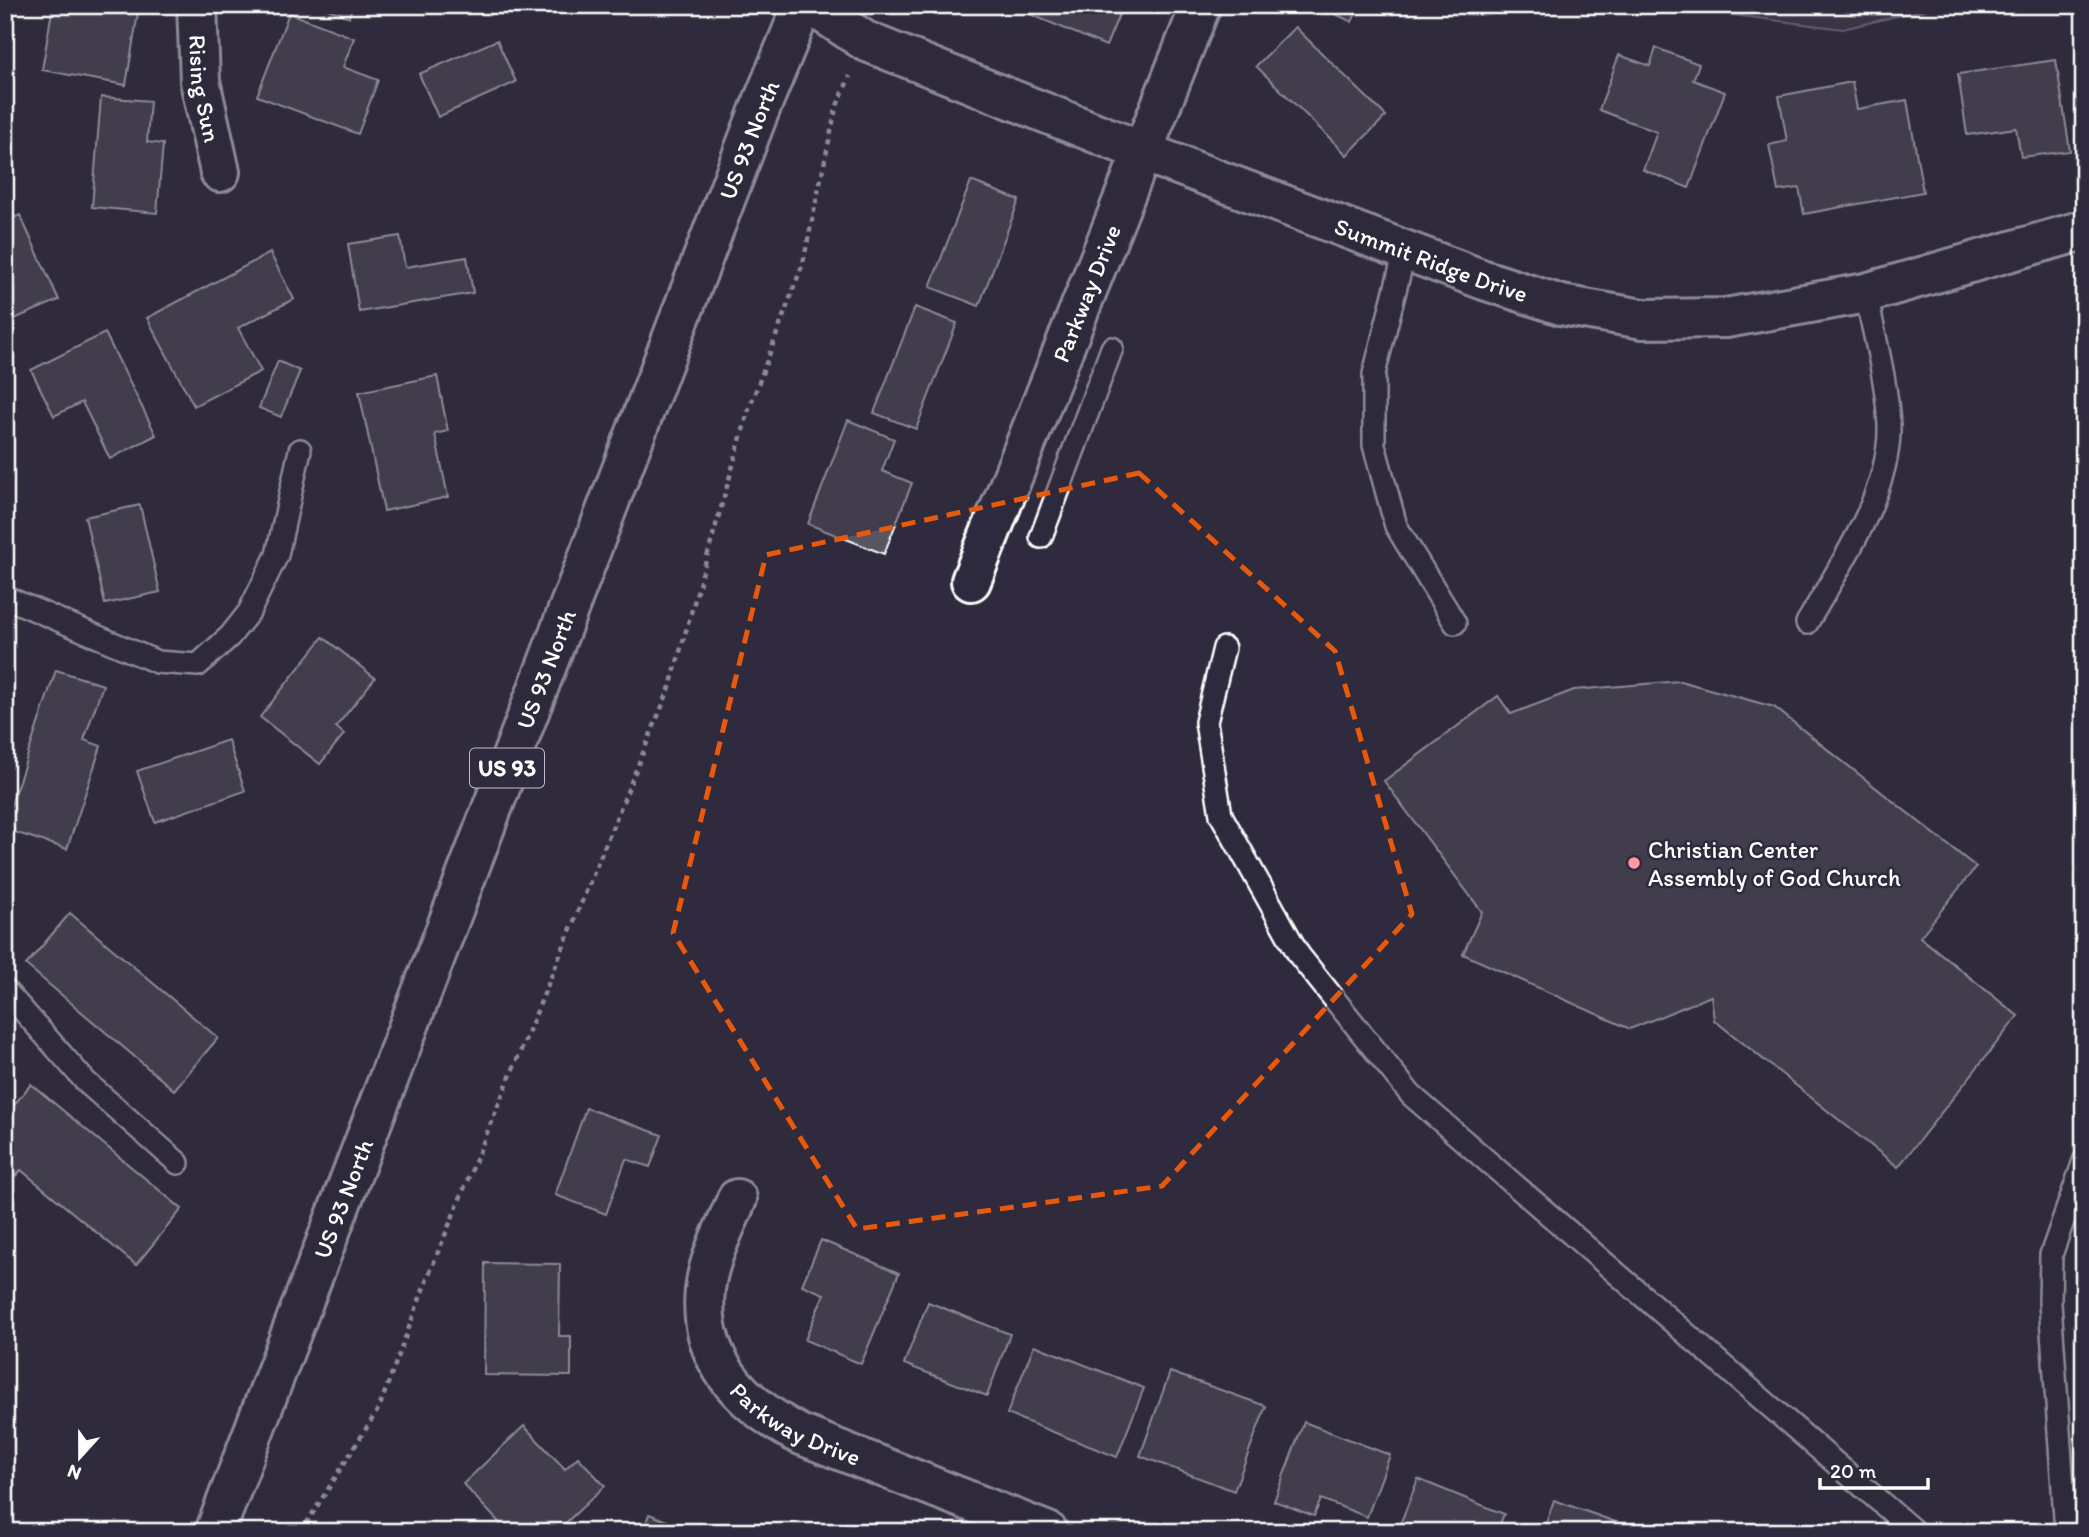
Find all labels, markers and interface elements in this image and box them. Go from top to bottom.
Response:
street label: Rising Sun [184,34,228,145]
street label: US 93 North [712,76,785,203]
street label: Summit Ridge Drive [1331,211,1532,308]
street label: Parkway Drive [1045,220,1126,366]
street label: US 93 North [509,605,582,733]
road number: US 93 [470,748,544,788]
place label: Christian Center Assembly of God Church [1648,835,1901,892]
marker: Christian Center Assembly of God Church [1626,855,1642,871]
street label: US 93 North [307,1135,379,1262]
street label: Parkway Drive [724,1376,865,1471]
north arrow [46,1422,116,1492]
scale bar [1820,1446,1928,1490]
text: 20 m [1830,1458,1877,1483]
text: N [64,1459,84,1485]

